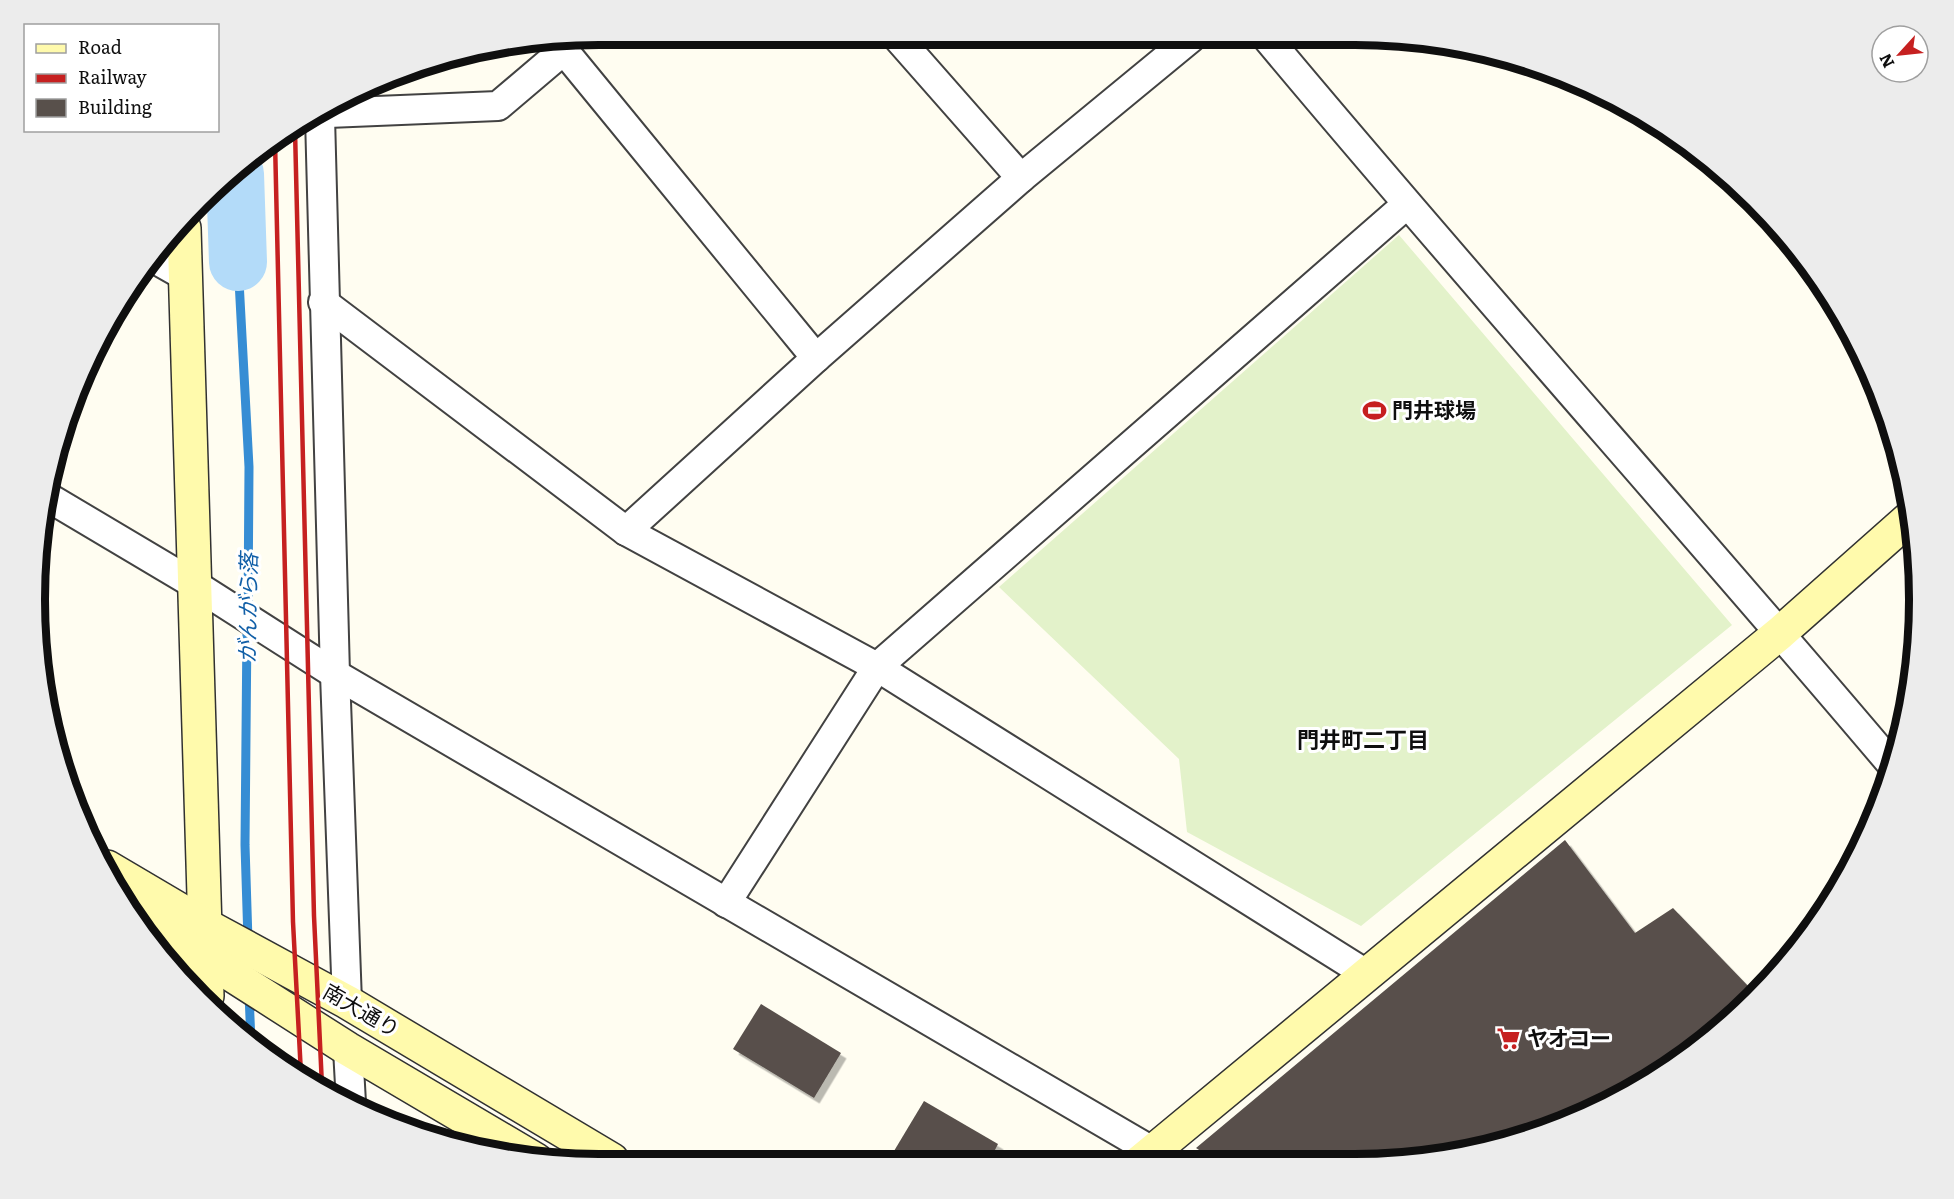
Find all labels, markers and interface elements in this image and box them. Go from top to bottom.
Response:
legend [24,24,219,132]
north arrow [1870,24,1930,84]
text: Road [78,33,122,60]
text: N [1872,50,1899,73]
text: Railway [78,63,147,90]
text: Building [78,93,153,120]
place label: 門井球場 [1392,393,1476,424]
sports icon: 門井球場 [1361,398,1387,424]
water label: がんがら落 [229,550,264,663]
district label: 門井町二丁目 [1297,722,1429,755]
street label: 南大通り [318,974,406,1043]
place label: ヤオコー [1527,1021,1611,1052]
supermarket icon: ヤオコー [1496,1026,1522,1052]

